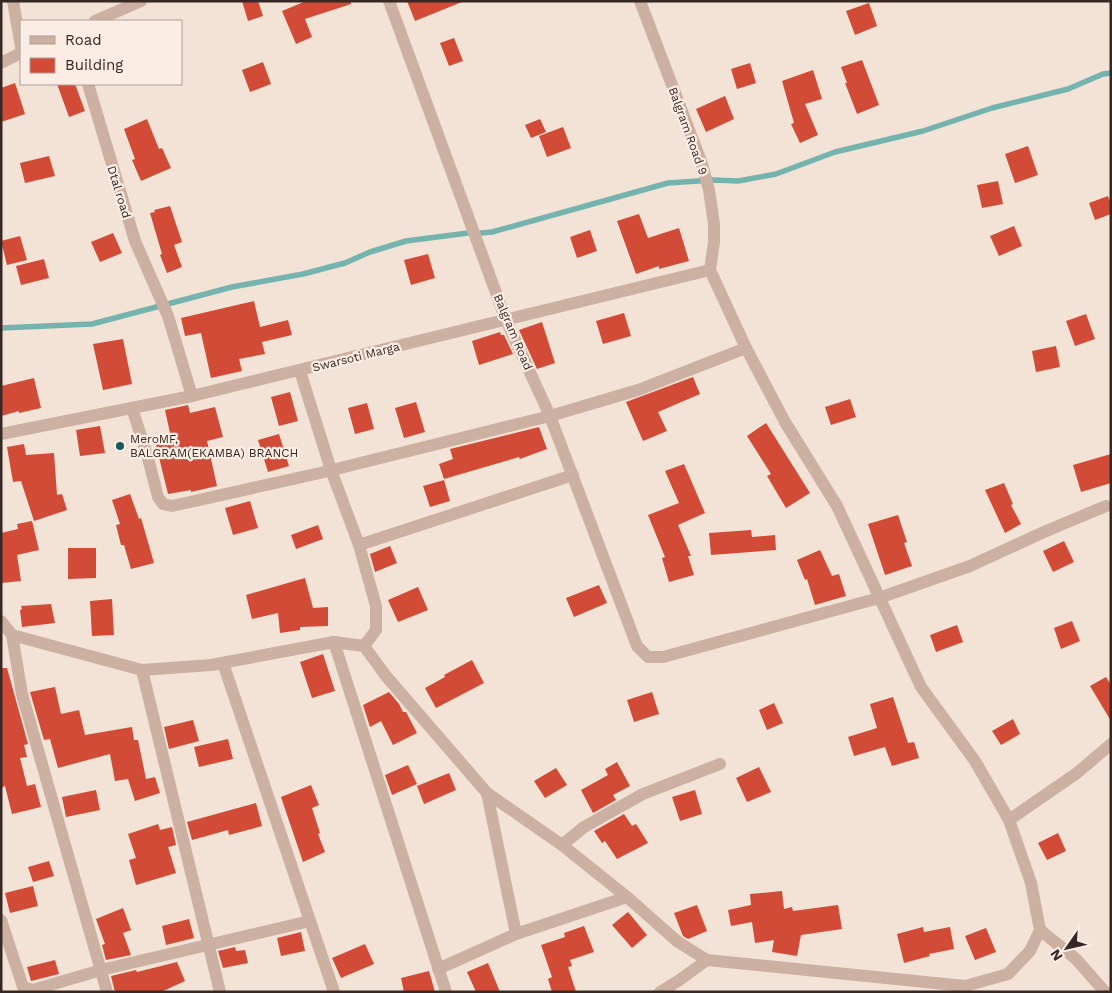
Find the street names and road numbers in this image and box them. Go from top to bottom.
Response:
street label: Balgram Road 9 [666,85,710,177]
street label: Dtal road [104,164,134,220]
street label: Balgram Road [491,292,535,372]
street label: Swarsoti Marga [311,339,401,375]

